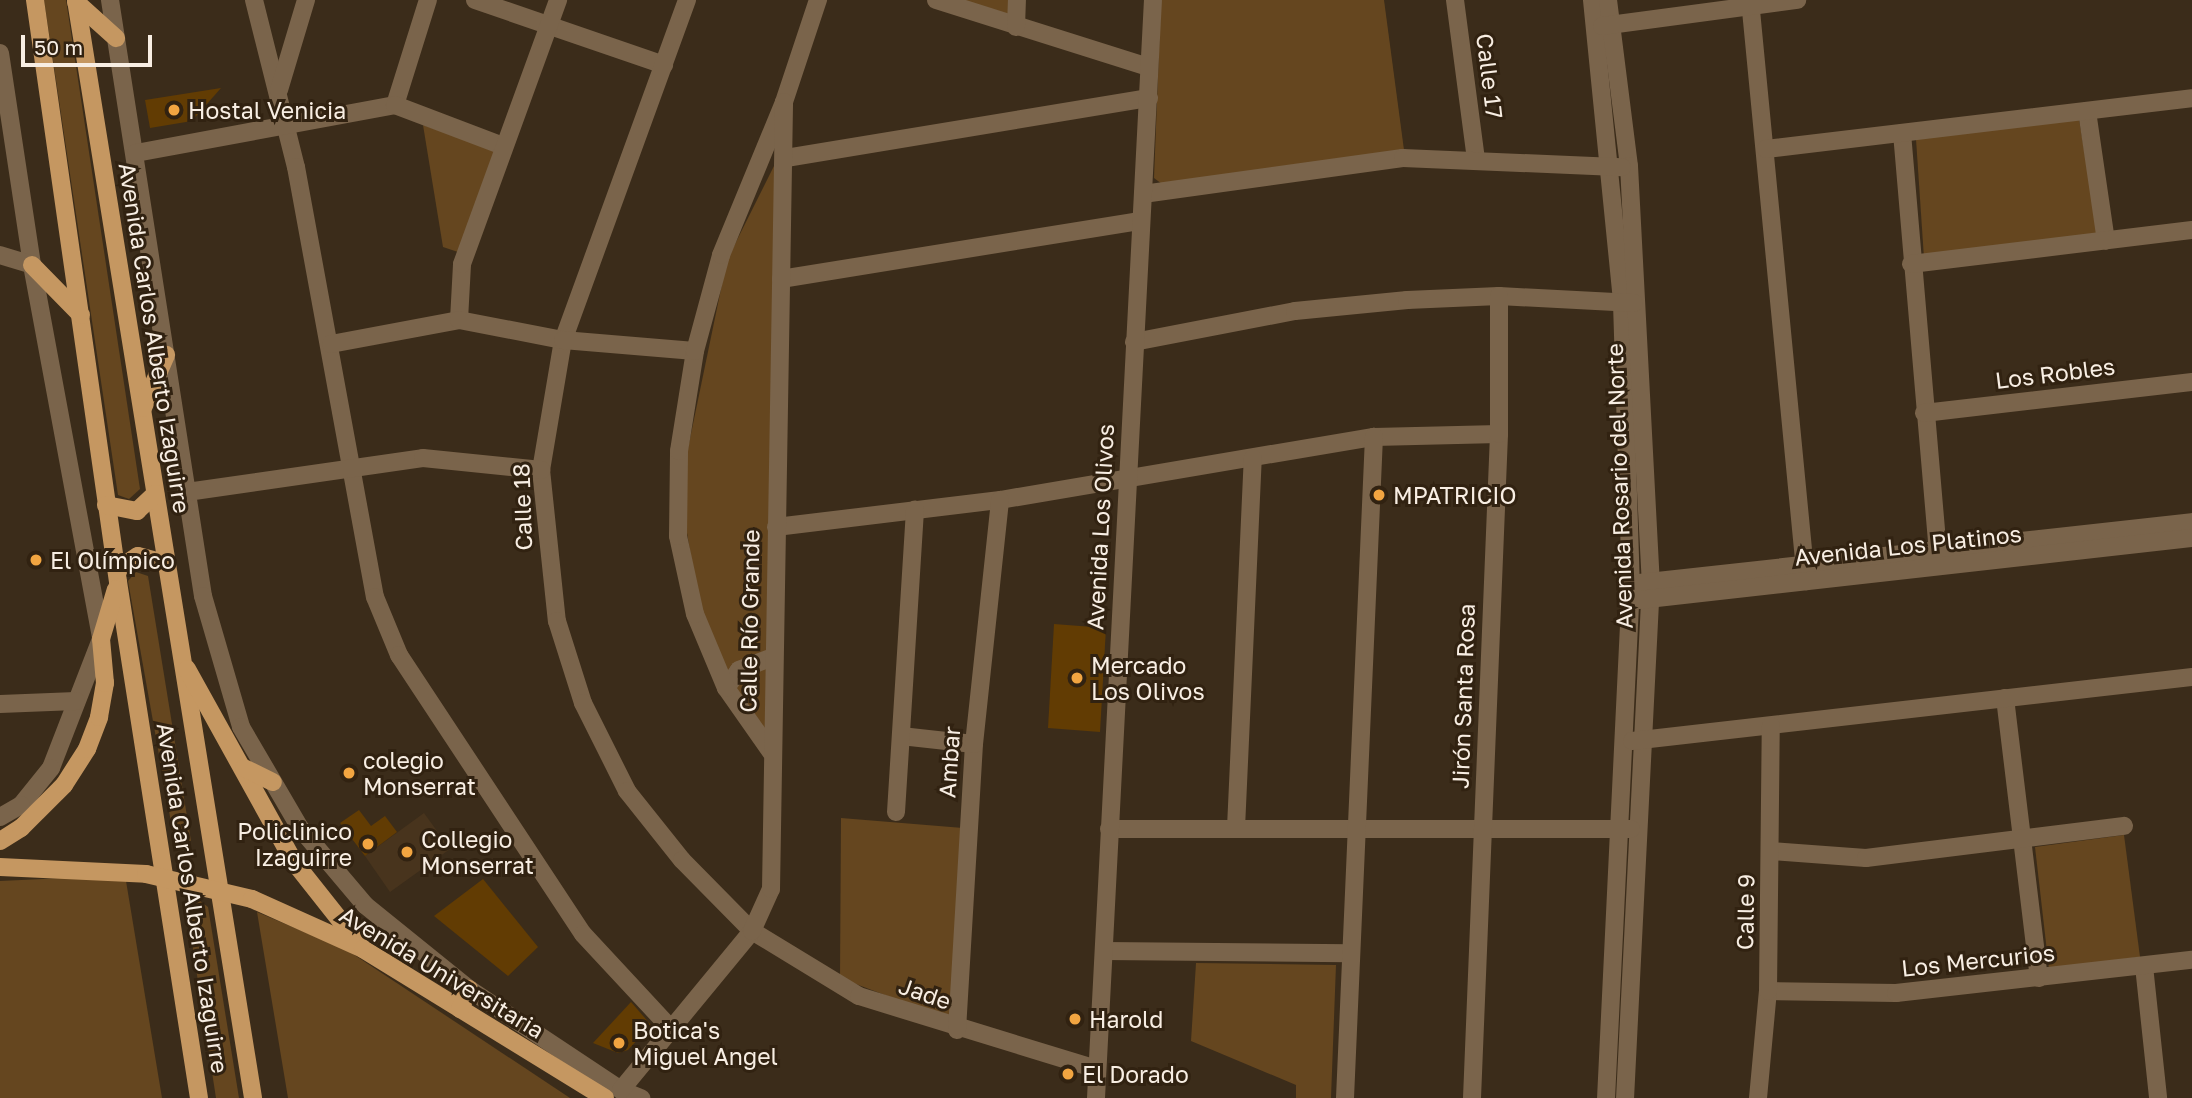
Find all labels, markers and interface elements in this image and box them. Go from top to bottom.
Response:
scale bar [24,21,156,65]
street label: Calle 17 [1471,32,1509,120]
text: 50 m [34,34,83,60]
place label: Hostal Venicia [188,96,346,124]
marker: Hostal Venicia [166,102,182,118]
street label: Avenida Carlos Alberto Izaguirre [114,161,196,515]
street label: Avenida Rosario del Norte [1600,343,1638,629]
street label: Los Robles [1993,352,2117,394]
street label: Avenida Los Olivos [1081,423,1119,631]
street label: Calle 18 [507,463,537,551]
place label: MPATRICIO [1393,481,1517,509]
marker: MPATRICIO [1371,487,1387,503]
street label: Avenida Los Platinos [1793,519,2023,571]
street label: Calle Río Grande [734,529,764,713]
place label: El Olímpico [50,546,175,574]
marker: El Olímpico [28,552,44,568]
street label: Jirón Santa Rosa [1446,603,1480,789]
place label: Mercado Los Olivos [1091,651,1205,705]
marker: Mercado Los Olivos [1069,670,1085,686]
street label: Avenida Carlos Alberto Izaguirre [152,721,234,1075]
street label: Ambar [933,725,965,799]
place label: colegio Monserrat [363,746,476,800]
marker: colegio Monserrat [341,765,357,781]
place label: Policlinico Izaguirre [237,817,352,871]
place label: Collegio Monserrat [421,825,534,879]
marker: Policlinico Izaguirre [358,834,378,854]
marker: Collegio Monserrat [399,844,415,860]
street label: Calle 9 [1731,874,1759,950]
street label: Avenida Universitaria [335,900,549,1044]
street label: Los Mercurios [1900,938,2056,982]
street label: Jade [895,971,955,1015]
place label: Harold [1089,1005,1163,1033]
marker: Harold [1067,1011,1083,1027]
place label: Botica's Miguel Angel [633,1016,778,1070]
marker: Botica's Miguel Angel [611,1035,627,1051]
place label: El Dorado [1082,1060,1189,1088]
marker: El Dorado [1060,1066,1076,1082]

